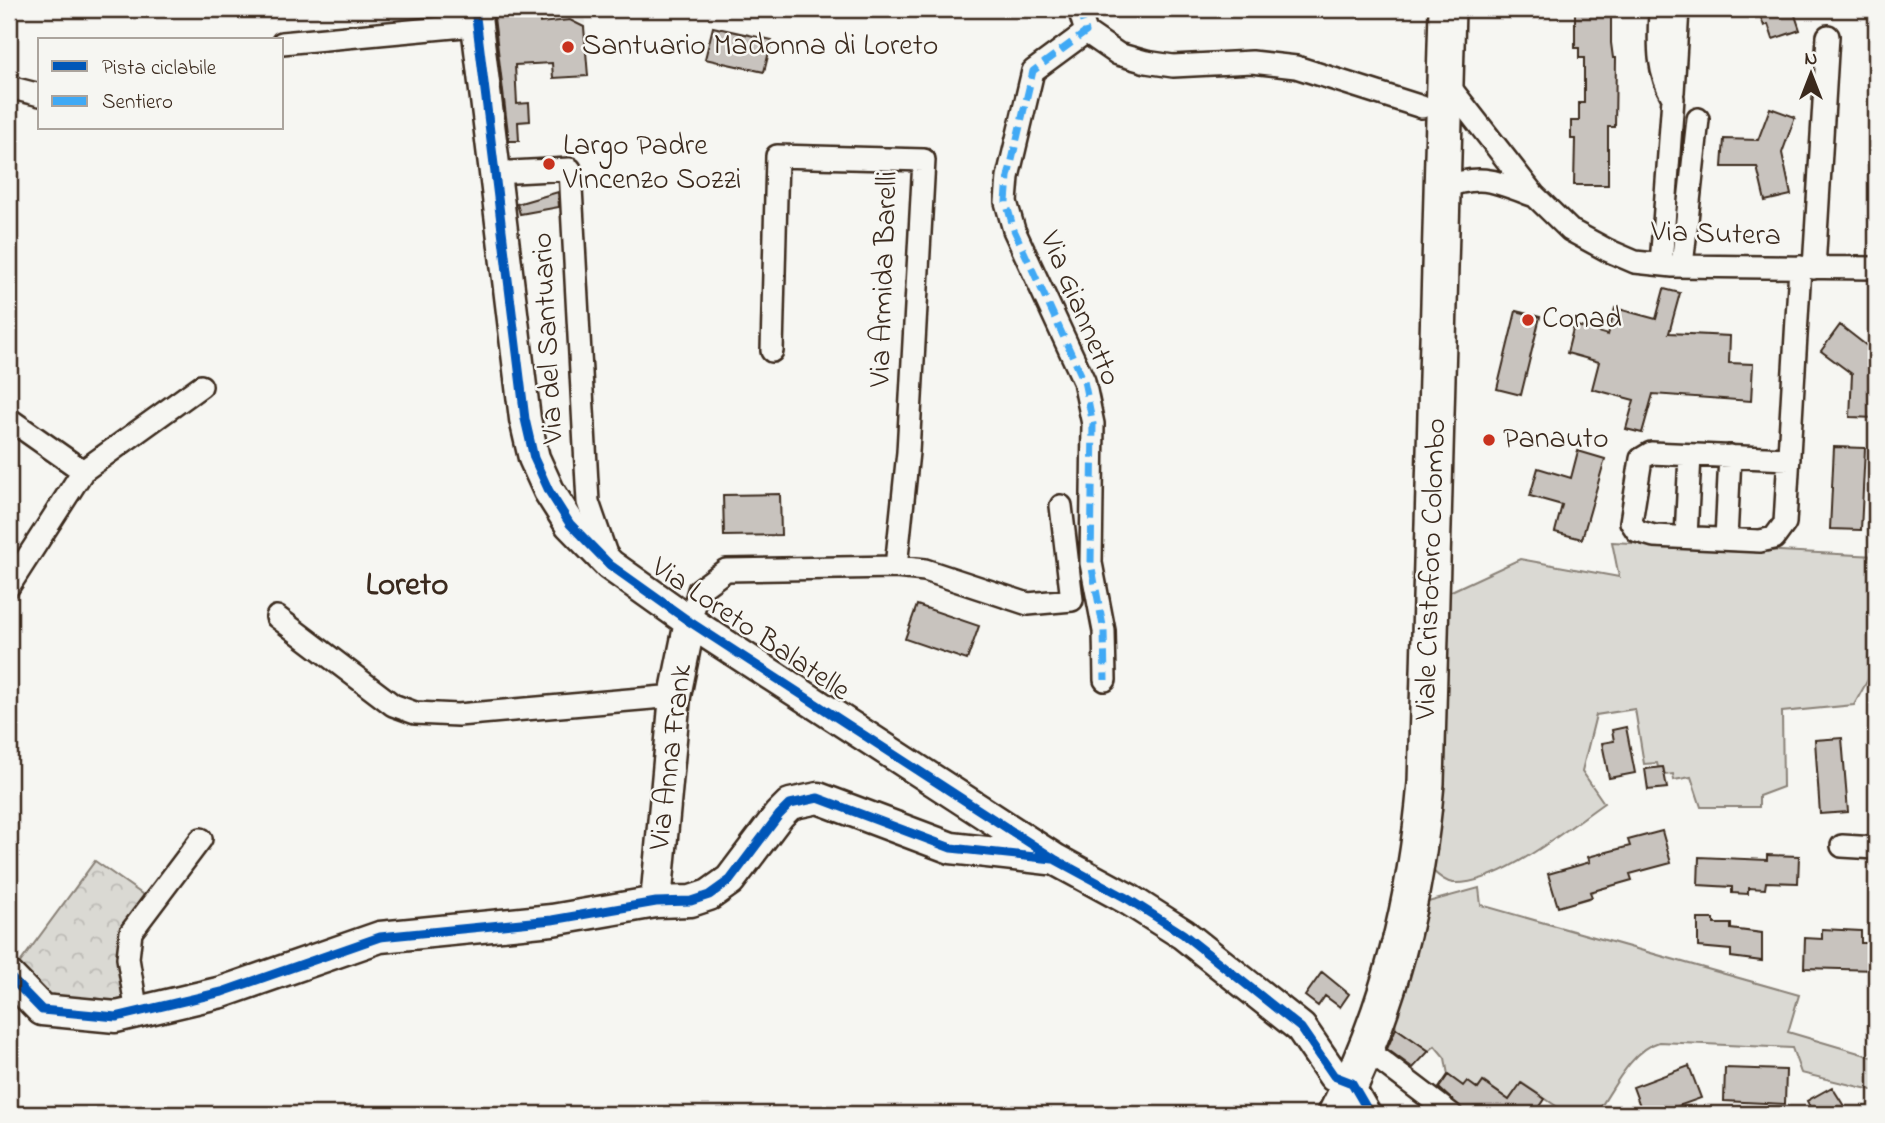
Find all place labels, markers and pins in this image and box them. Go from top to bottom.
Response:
place label: Santuario Madonna di Loreto [582,25,938,69]
marker: Santuario Madonna di Loreto [560,39,576,55]
place label: Largo Padre Vincenzo Sozzi [562,125,741,203]
marker: Largo Padre Vincenzo Sozzi [541,156,557,172]
place label: Conad [1542,298,1622,342]
marker: Conad [1520,312,1536,328]
place label: Panauto [1503,418,1609,462]
marker: Panauto [1481,432,1497,448]

